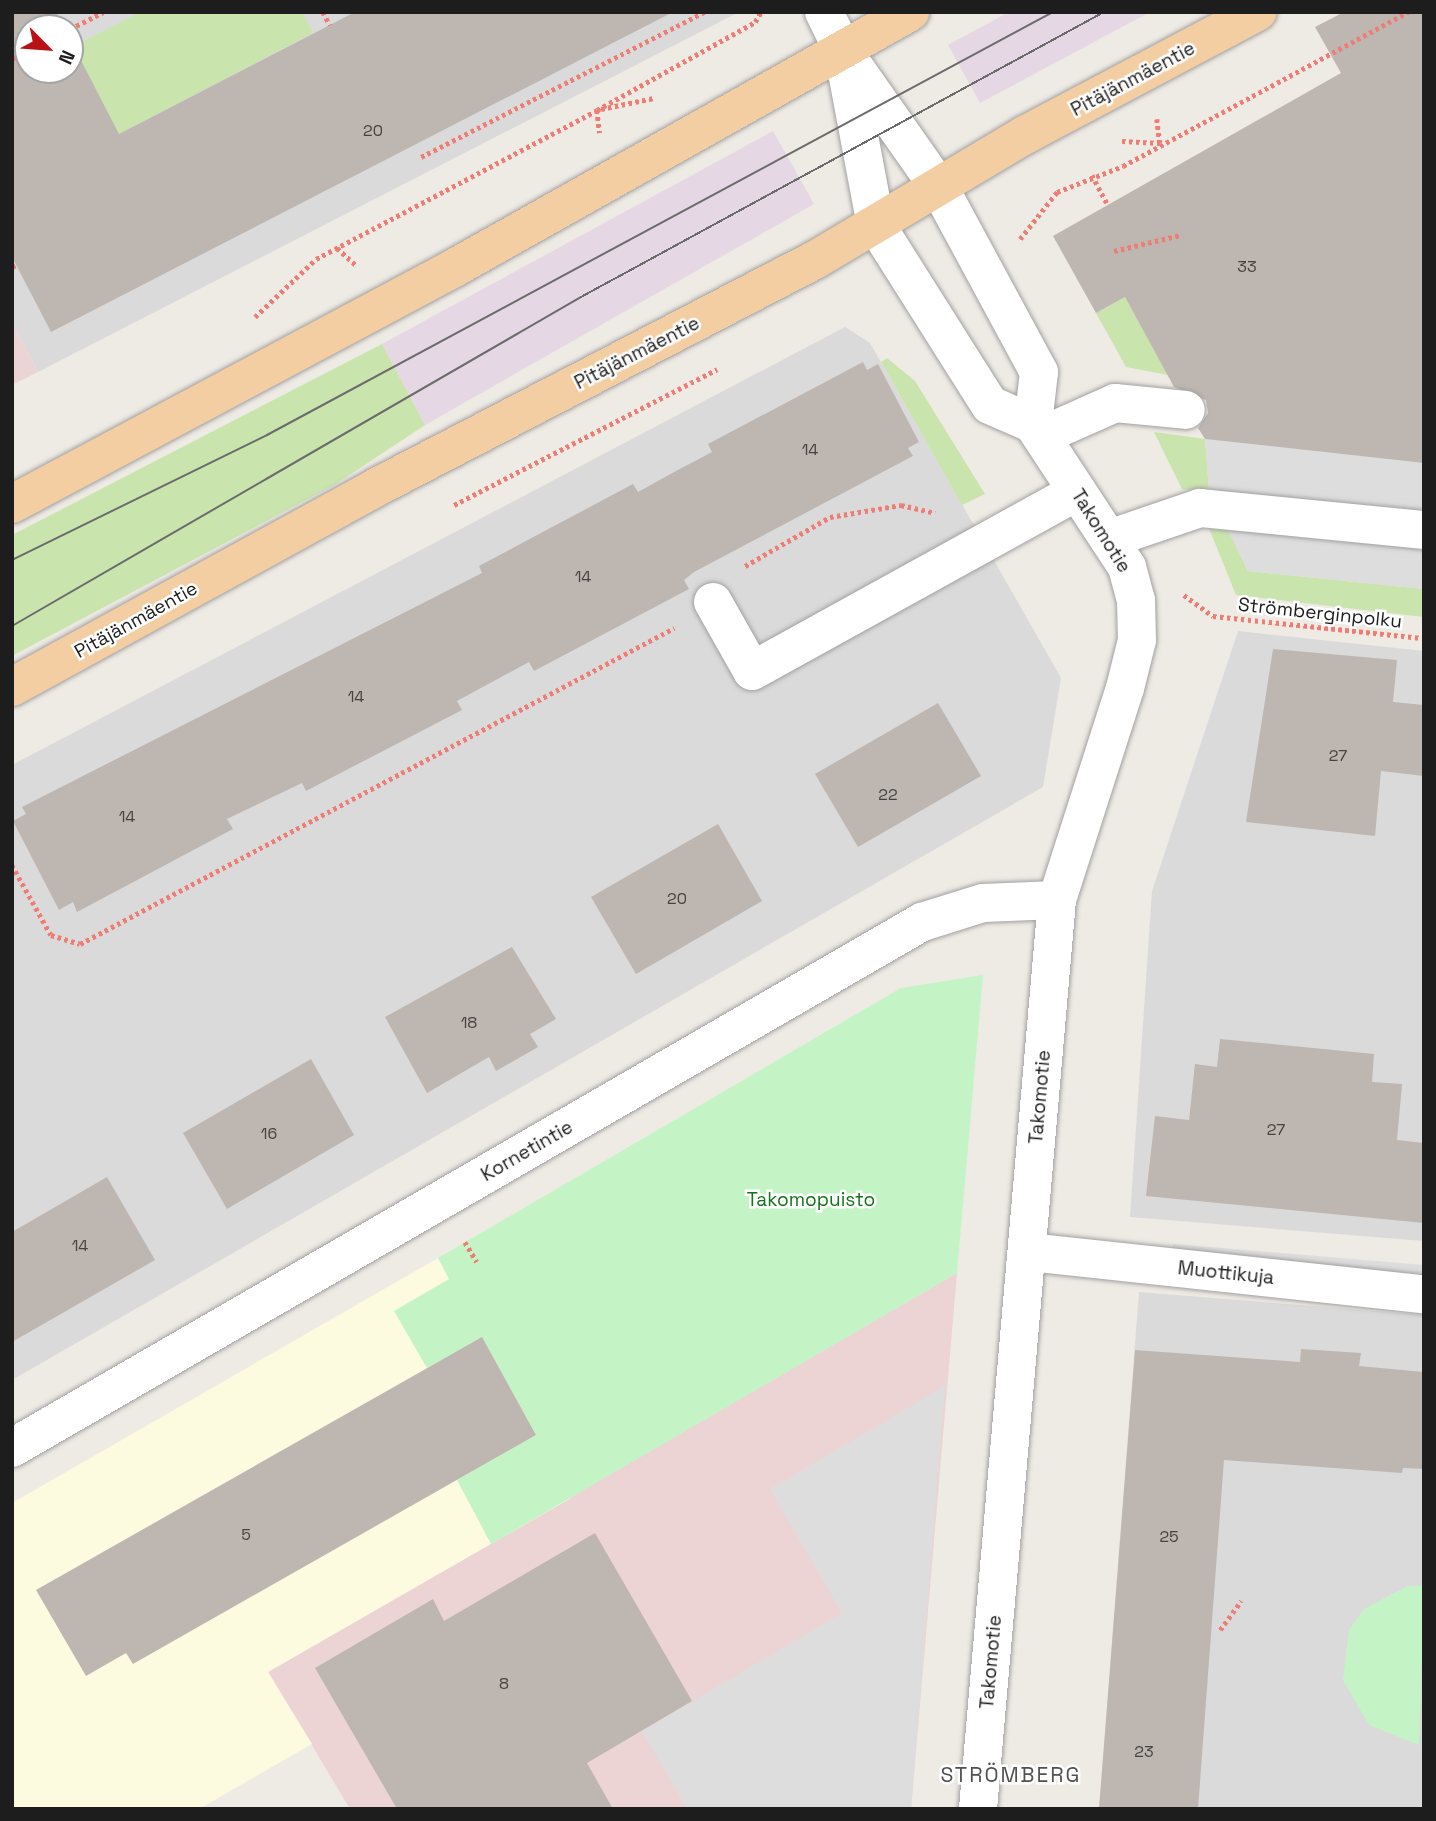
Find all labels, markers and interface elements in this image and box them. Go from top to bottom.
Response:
north arrow [14,14,84,84]
street label: Pitäjänmäentie [1067,37,1199,121]
text: N [53,46,81,68]
house number: 20 [363,121,383,141]
house number: 33 [1237,257,1257,277]
street label: Pitäjänmäentie [571,312,703,394]
house number: 14 [802,440,818,460]
street label: Takomotie [1066,485,1136,577]
house number: 14 [575,567,591,587]
street label: Pitäjänmäentie [70,577,202,663]
street label: Strömberginpolku [1237,593,1403,633]
house number: 14 [348,687,364,707]
house number: 27 [1329,746,1347,766]
house number: 22 [878,785,898,805]
house number: 14 [119,807,135,827]
house number: 20 [667,889,687,909]
house number: 18 [461,1013,477,1033]
street label: Takomotie [1025,1049,1055,1145]
street label: Kornetintie [477,1116,577,1186]
house number: 27 [1267,1120,1285,1140]
house number: 16 [261,1124,277,1144]
park label: Takomopuisto [747,1189,875,1211]
house number: 14 [72,1236,88,1256]
street label: Muottikuja [1177,1257,1275,1289]
house number: 5 [241,1525,251,1545]
house number: 25 [1159,1527,1179,1547]
street label: Takomotie [976,1614,1006,1710]
house number: 8 [499,1674,509,1694]
house number: 23 [1134,1742,1154,1762]
district label: STRÖMBERG [942,1762,1080,1788]

